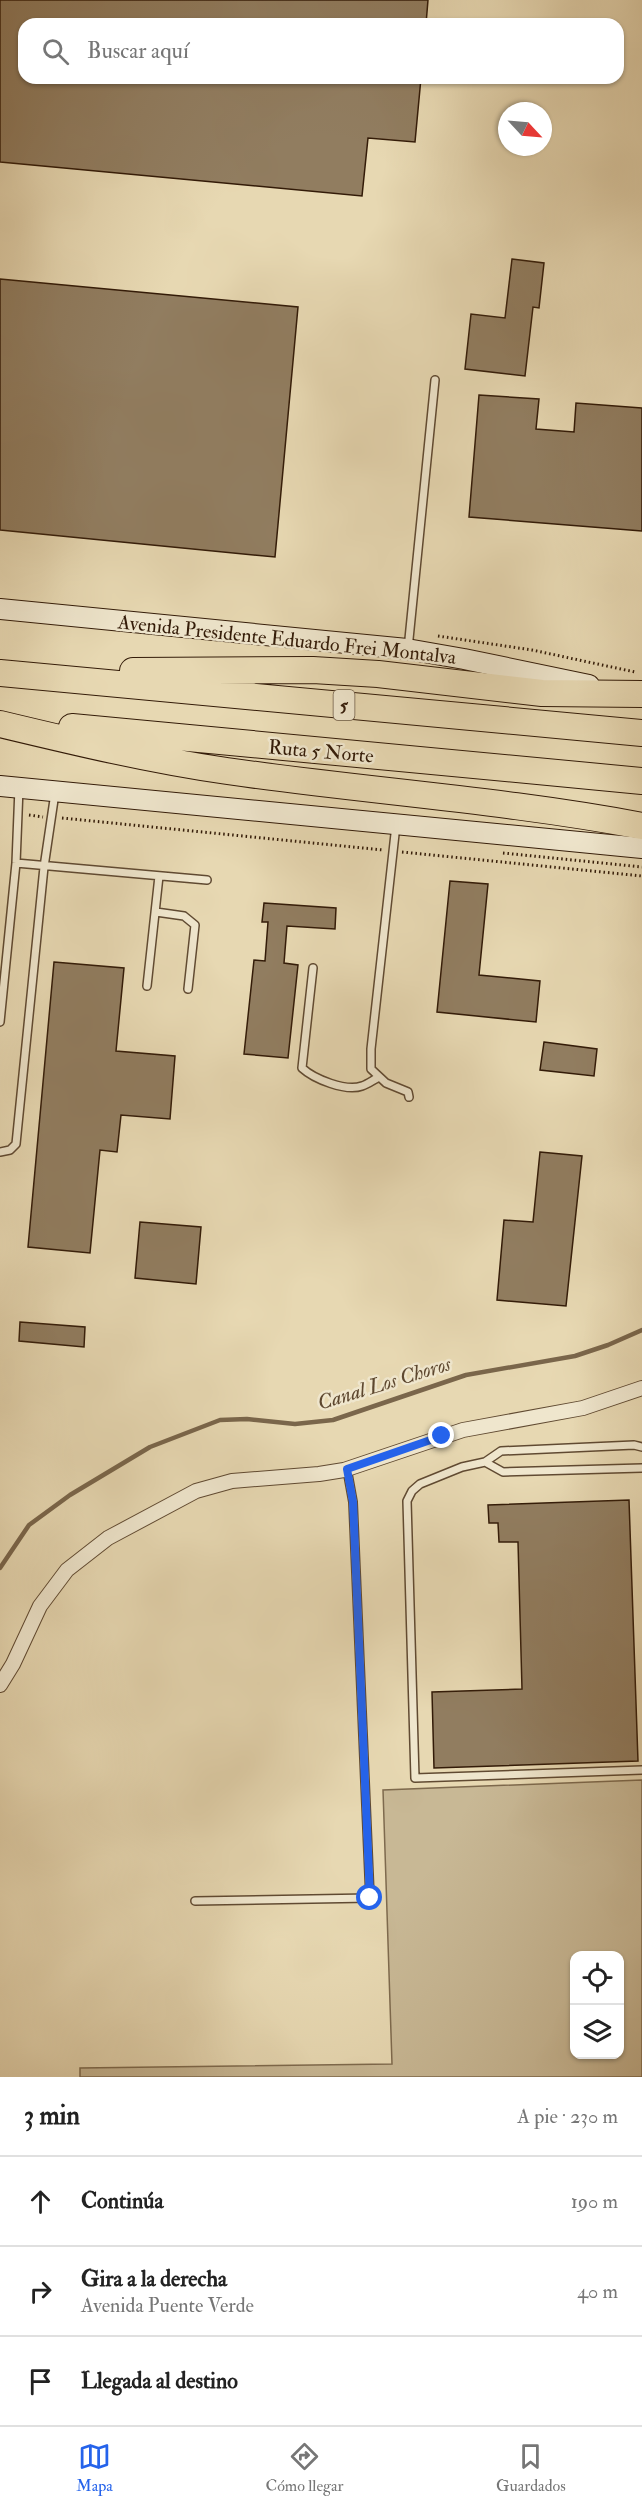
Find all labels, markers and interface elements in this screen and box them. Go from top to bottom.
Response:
search box [18,18,624,84]
icon: search [39,35,72,68]
text: Buscar aquí [87,37,189,65]
north arrow [498,102,552,156]
street label: Avenida Presidente Eduardo Frei Montalva [116,609,458,670]
road number: 5 [334,690,354,720]
street label: Ruta 5 Norte [267,734,375,769]
water label: Canal Los Choros [314,1350,455,1417]
route end [428,1422,454,1448]
route start [356,1884,382,1910]
map controls [570,1951,624,2059]
button: locate [570,1951,624,2005]
button: layers [570,2005,624,2059]
text: 3 min [24,2100,80,2132]
text: A pie · 230 m [517,2104,618,2129]
icon: ahead [24,2185,57,2218]
text: Continúa [81,2187,164,2215]
text: 190 m [571,2189,618,2214]
text: Gira a la derecha [81,2265,227,2293]
icon: right [24,2275,57,2308]
text: 40 m [577,2279,618,2304]
text: Avenida Puente Verde [81,2293,254,2318]
icon: arrive [24,2365,57,2398]
text: Llegada al destino [81,2367,238,2395]
tab: Mapa [76,2440,113,2496]
tab: Cómo llegar [265,2440,344,2496]
tab: Guardados [496,2440,566,2496]

